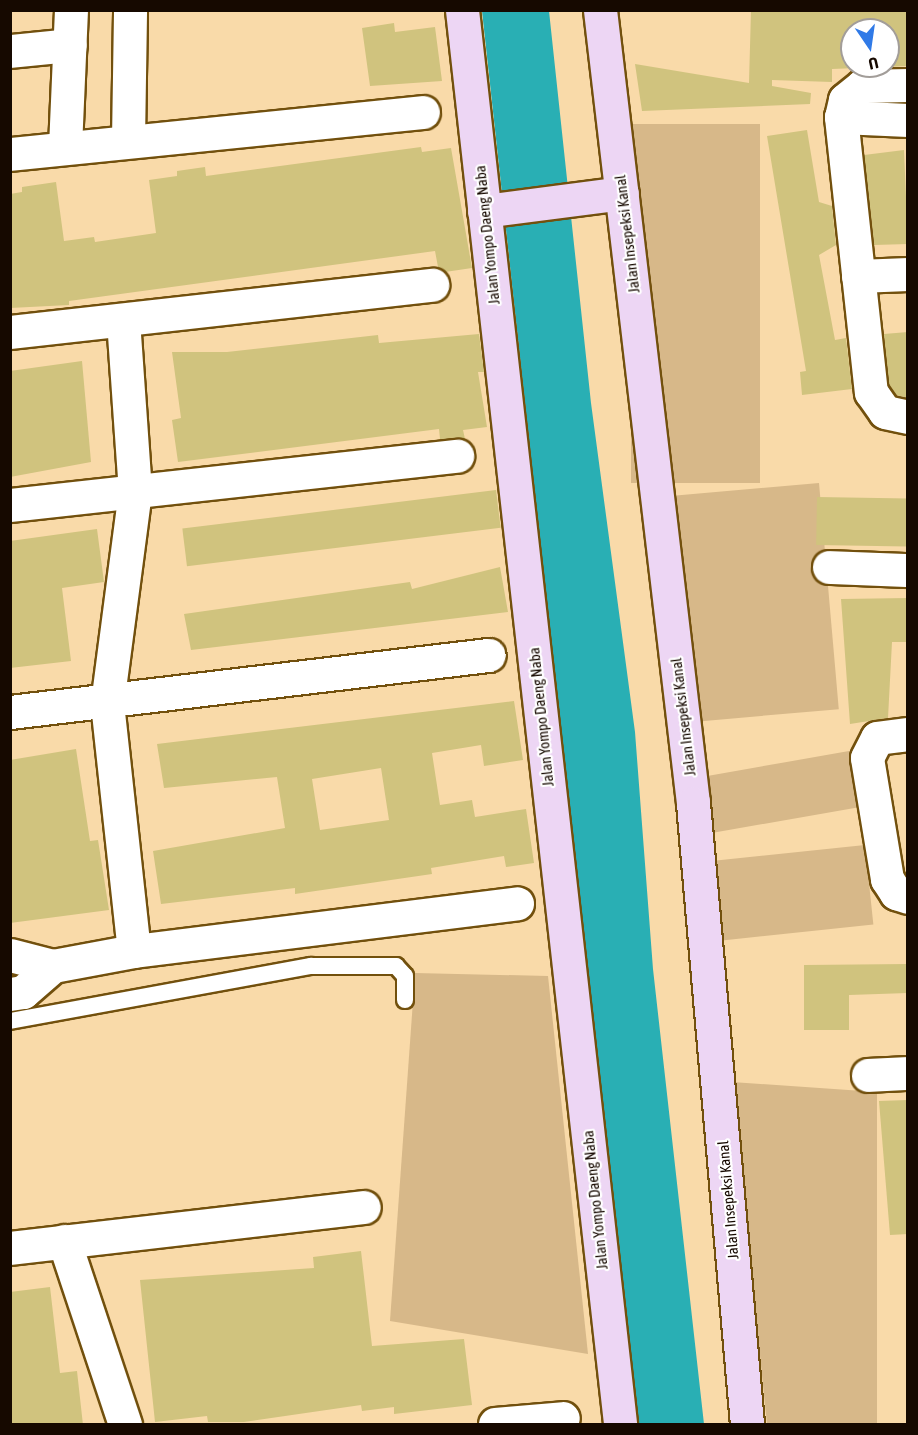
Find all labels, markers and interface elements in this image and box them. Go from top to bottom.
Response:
north arrow [840,18,900,78]
text: U [867,54,880,73]
street label: Jalan Yompo Daeng Naba [471,165,503,305]
street label: Jalan Insepeksi Kanal [611,174,643,294]
street label: Jalan Yompo Daeng Naba [525,647,557,787]
street label: Jalan Insepeksi Kanal [667,657,699,777]
street label: Jalan Yompo Daeng Naba [579,1130,611,1270]
street label: Jalan Insepeksi Kanal [714,1140,742,1260]

